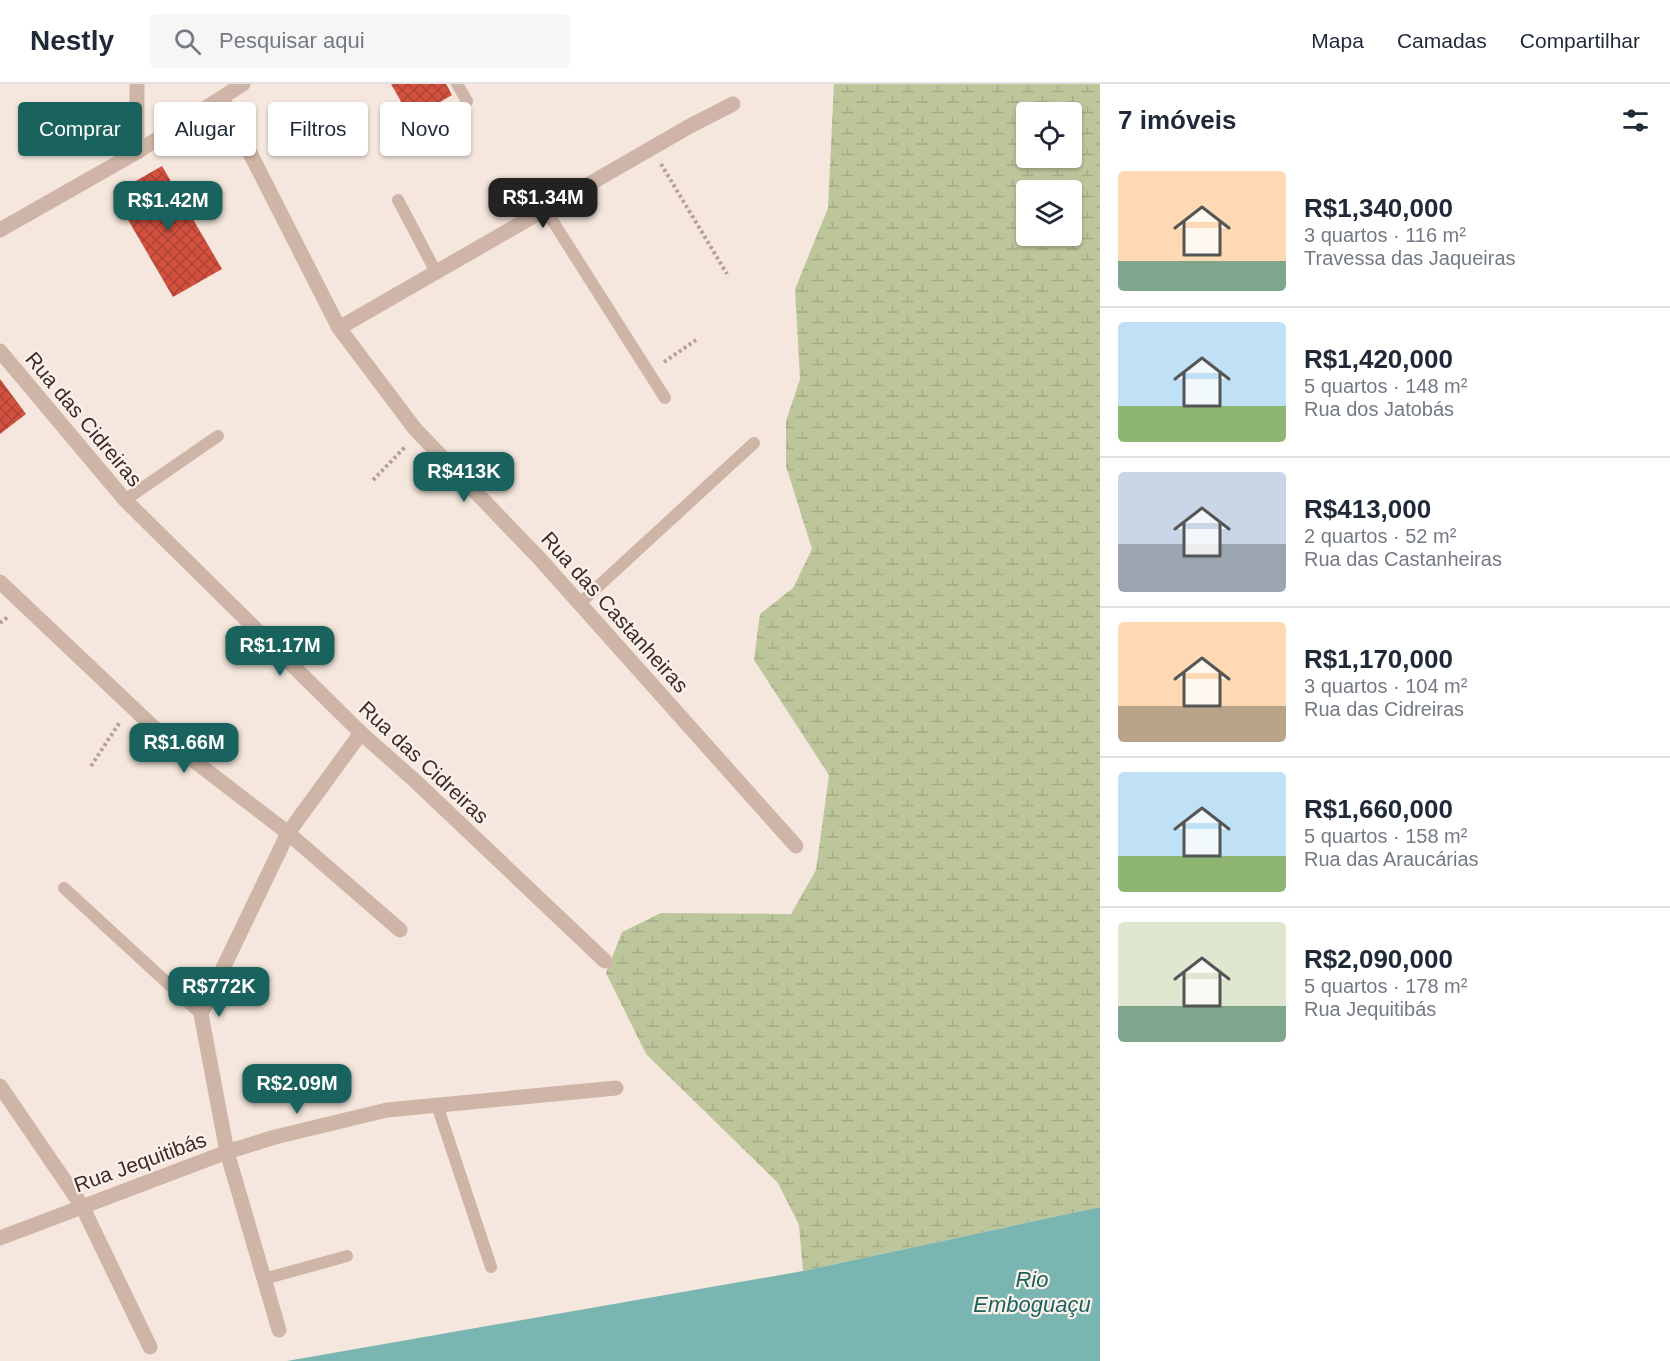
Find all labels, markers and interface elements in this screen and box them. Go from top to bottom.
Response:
search box [150,14,570,68]
text: Nestly [30,25,114,56]
icon: search [171,25,204,58]
text: Pesquisar aqui [219,28,365,53]
text: Mapa [1311,29,1364,52]
text: Camadas [1397,29,1487,52]
text: Compartilhar [1520,29,1640,52]
chip: Comprar [18,102,142,156]
chip: Alugar [154,102,256,156]
chip: Filtros [268,102,368,156]
chip: Novo [380,102,471,156]
map controls [1016,102,1082,246]
button: locate [1016,102,1082,168]
icon: filters [1619,104,1652,137]
text: 7 imóveis [1118,105,1237,135]
pin: R$1.34M [488,178,598,229]
button: layers [1016,180,1082,246]
pin: R$1.42M [113,181,223,232]
text: R$1.34M [502,186,584,208]
text: R$1.42M [127,189,209,211]
text: R$1,340,000 [1304,193,1453,223]
icon: home [1166,195,1238,267]
text: 3 quartos · 116 m² [1304,224,1466,246]
text: Travessa das Jaqueiras [1304,247,1516,269]
text: R$1,420,000 [1304,344,1453,374]
icon: home [1166,346,1238,418]
street label: Rua das Cidreiras [21,347,147,491]
text: 5 quartos · 148 m² [1304,375,1467,397]
text: Rua dos Jatobás [1304,398,1454,420]
pin: R$413K [415,452,513,503]
text: R$413K [427,460,501,482]
text: R$413,000 [1304,494,1431,524]
icon: home [1166,496,1238,568]
text: 2 quartos · 52 m² [1304,525,1456,547]
street label: Rua das Castanheiras [537,527,693,697]
text: Rua das Castanheiras [1304,548,1502,570]
pin: R$1.17M [225,626,335,677]
text: R$1.17M [239,634,321,656]
text: R$1,170,000 [1304,644,1453,674]
icon: home [1166,646,1238,718]
text: 3 quartos · 104 m² [1304,675,1467,697]
street label: Rua das Cidreiras [355,696,493,828]
text: Rua das Cidreiras [1304,698,1464,720]
pin: R$1.66M [129,723,239,774]
text: R$1.66M [143,731,225,753]
text: R$1,660,000 [1304,794,1453,824]
icon: home [1166,796,1238,868]
text: 5 quartos · 158 m² [1304,825,1467,847]
text: Rua das Araucárias [1304,848,1479,870]
text: R$2,090,000 [1304,944,1453,974]
icon: home [1166,946,1238,1018]
pin: R$772K [170,967,268,1018]
text: R$772K [182,975,256,997]
text: 5 quartos · 178 m² [1304,975,1467,997]
text: Rua Jequitibás [1304,998,1436,1020]
pin: R$2.09M [242,1064,352,1115]
text: R$2.09M [256,1072,338,1094]
street label: Rua Jequitibás [71,1127,209,1197]
water label: Rio Emboguaçu [973,1267,1091,1317]

